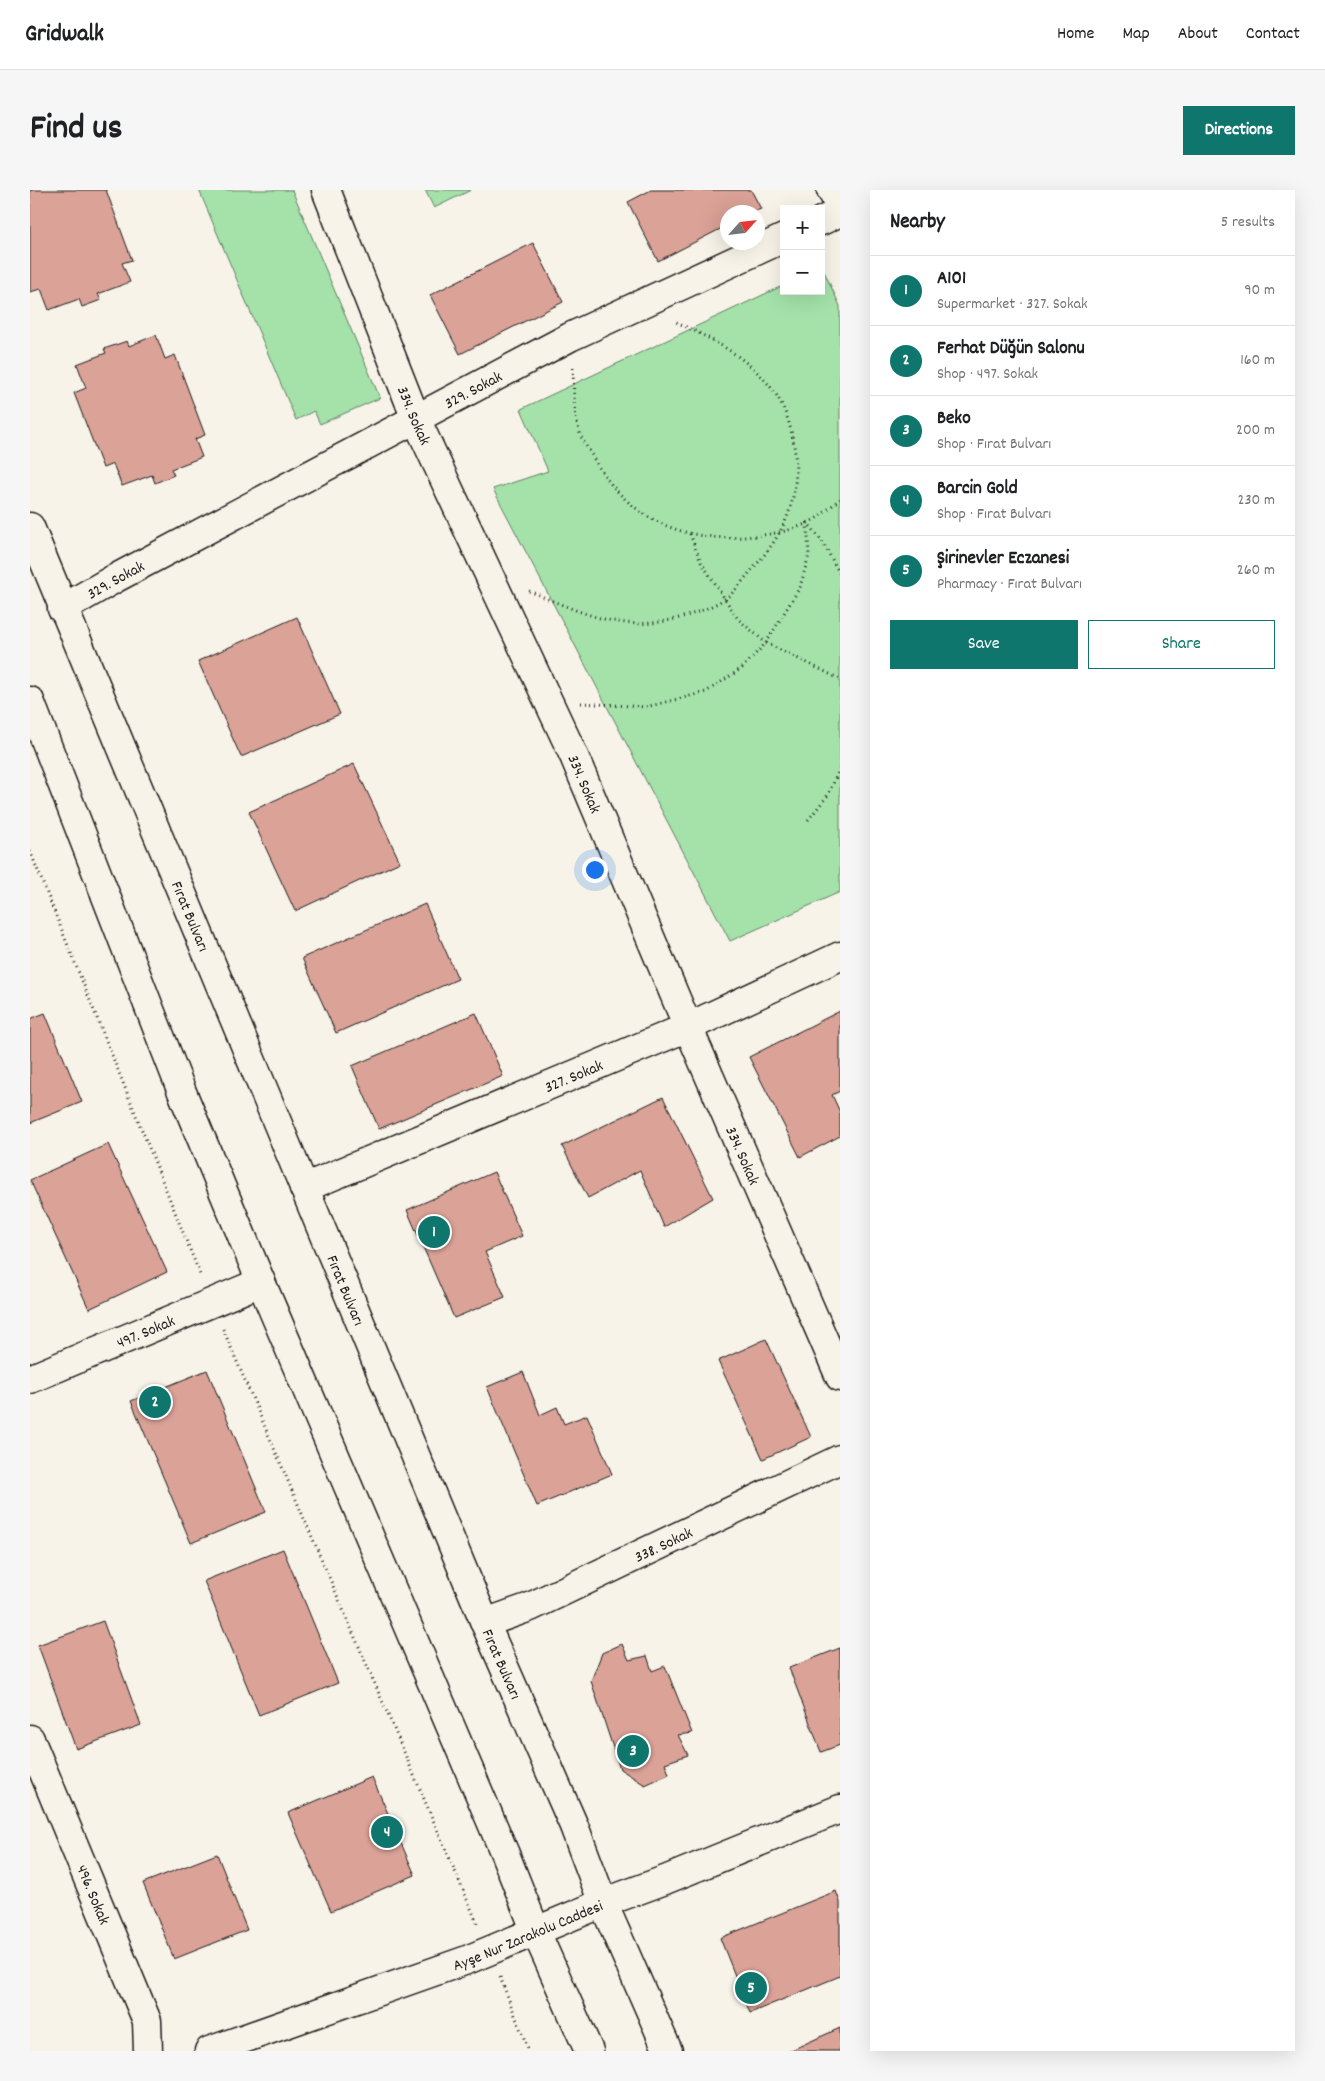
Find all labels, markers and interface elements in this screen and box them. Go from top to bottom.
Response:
text: Gridwalk [25,18,104,52]
text: Home [1057,22,1094,47]
text: Map [1122,22,1150,47]
text: About [1178,22,1218,47]
text: Contact [1246,22,1300,47]
text: Find us [30,105,122,155]
button: Directions [1183,106,1295,155]
north arrow [720,205,765,250]
map controls [780,205,825,295]
button: + [780,205,825,250]
text: Nearby [890,208,945,238]
text: 5 results [1221,211,1275,234]
button: − [780,250,825,295]
text: A101 [937,266,966,293]
text: 1 [904,279,908,302]
text: 90 m [1244,279,1275,302]
text: Supermarket · 327. Sokak [937,293,1088,316]
text: Ferhat Düğün Salonu [937,336,1085,363]
text: 2 [903,349,910,372]
text: 160 m [1240,349,1275,372]
text: Shop · 497. Sokak [937,363,1038,386]
street label: 329. Sokak [441,366,507,416]
street label: 334. Sokak [390,383,436,449]
text: Beko [937,406,971,433]
text: 3 [902,419,910,442]
text: 200 m [1236,419,1275,442]
text: Shop · Fırat Bulvarı [937,433,1051,456]
text: Barcin Gold [937,476,1018,503]
text: 4 [903,489,909,512]
text: 230 m [1238,489,1275,512]
text: Shop · Fırat Bulvarı [937,503,1051,526]
text: Şirinevler Eczanesi [937,546,1069,573]
street label: 329. Sokak [83,556,149,606]
text: 5 [902,559,910,582]
text: 260 m [1237,559,1275,582]
text: Pharmacy · Fırat Bulvarı [937,573,1082,596]
button: Save [890,620,1078,669]
button: Share [1088,620,1275,669]
street label: 334. Sokak [561,751,606,817]
your location [582,857,608,883]
street label: Fırat Bulvarı [164,878,214,956]
street label: 327. Sokak [541,1055,607,1100]
street label: 334. Sokak [718,1123,764,1189]
pin: 1 [418,1213,450,1251]
street label: Fırat Bulvarı [319,1252,369,1330]
street label: 497. Sokak [114,1310,179,1355]
pin: 2 [139,1383,171,1421]
street label: 338. Sokak [631,1522,697,1570]
street label: Fırat Bulvarı [475,1626,526,1703]
pin: 3 [617,1732,649,1770]
pin: 4 [371,1813,403,1851]
street label: 496. Sokak [69,1862,115,1929]
street label: Ayşe Nur Zarakolu Caddesi [450,1895,607,1978]
pin: 5 [735,1969,767,2007]

